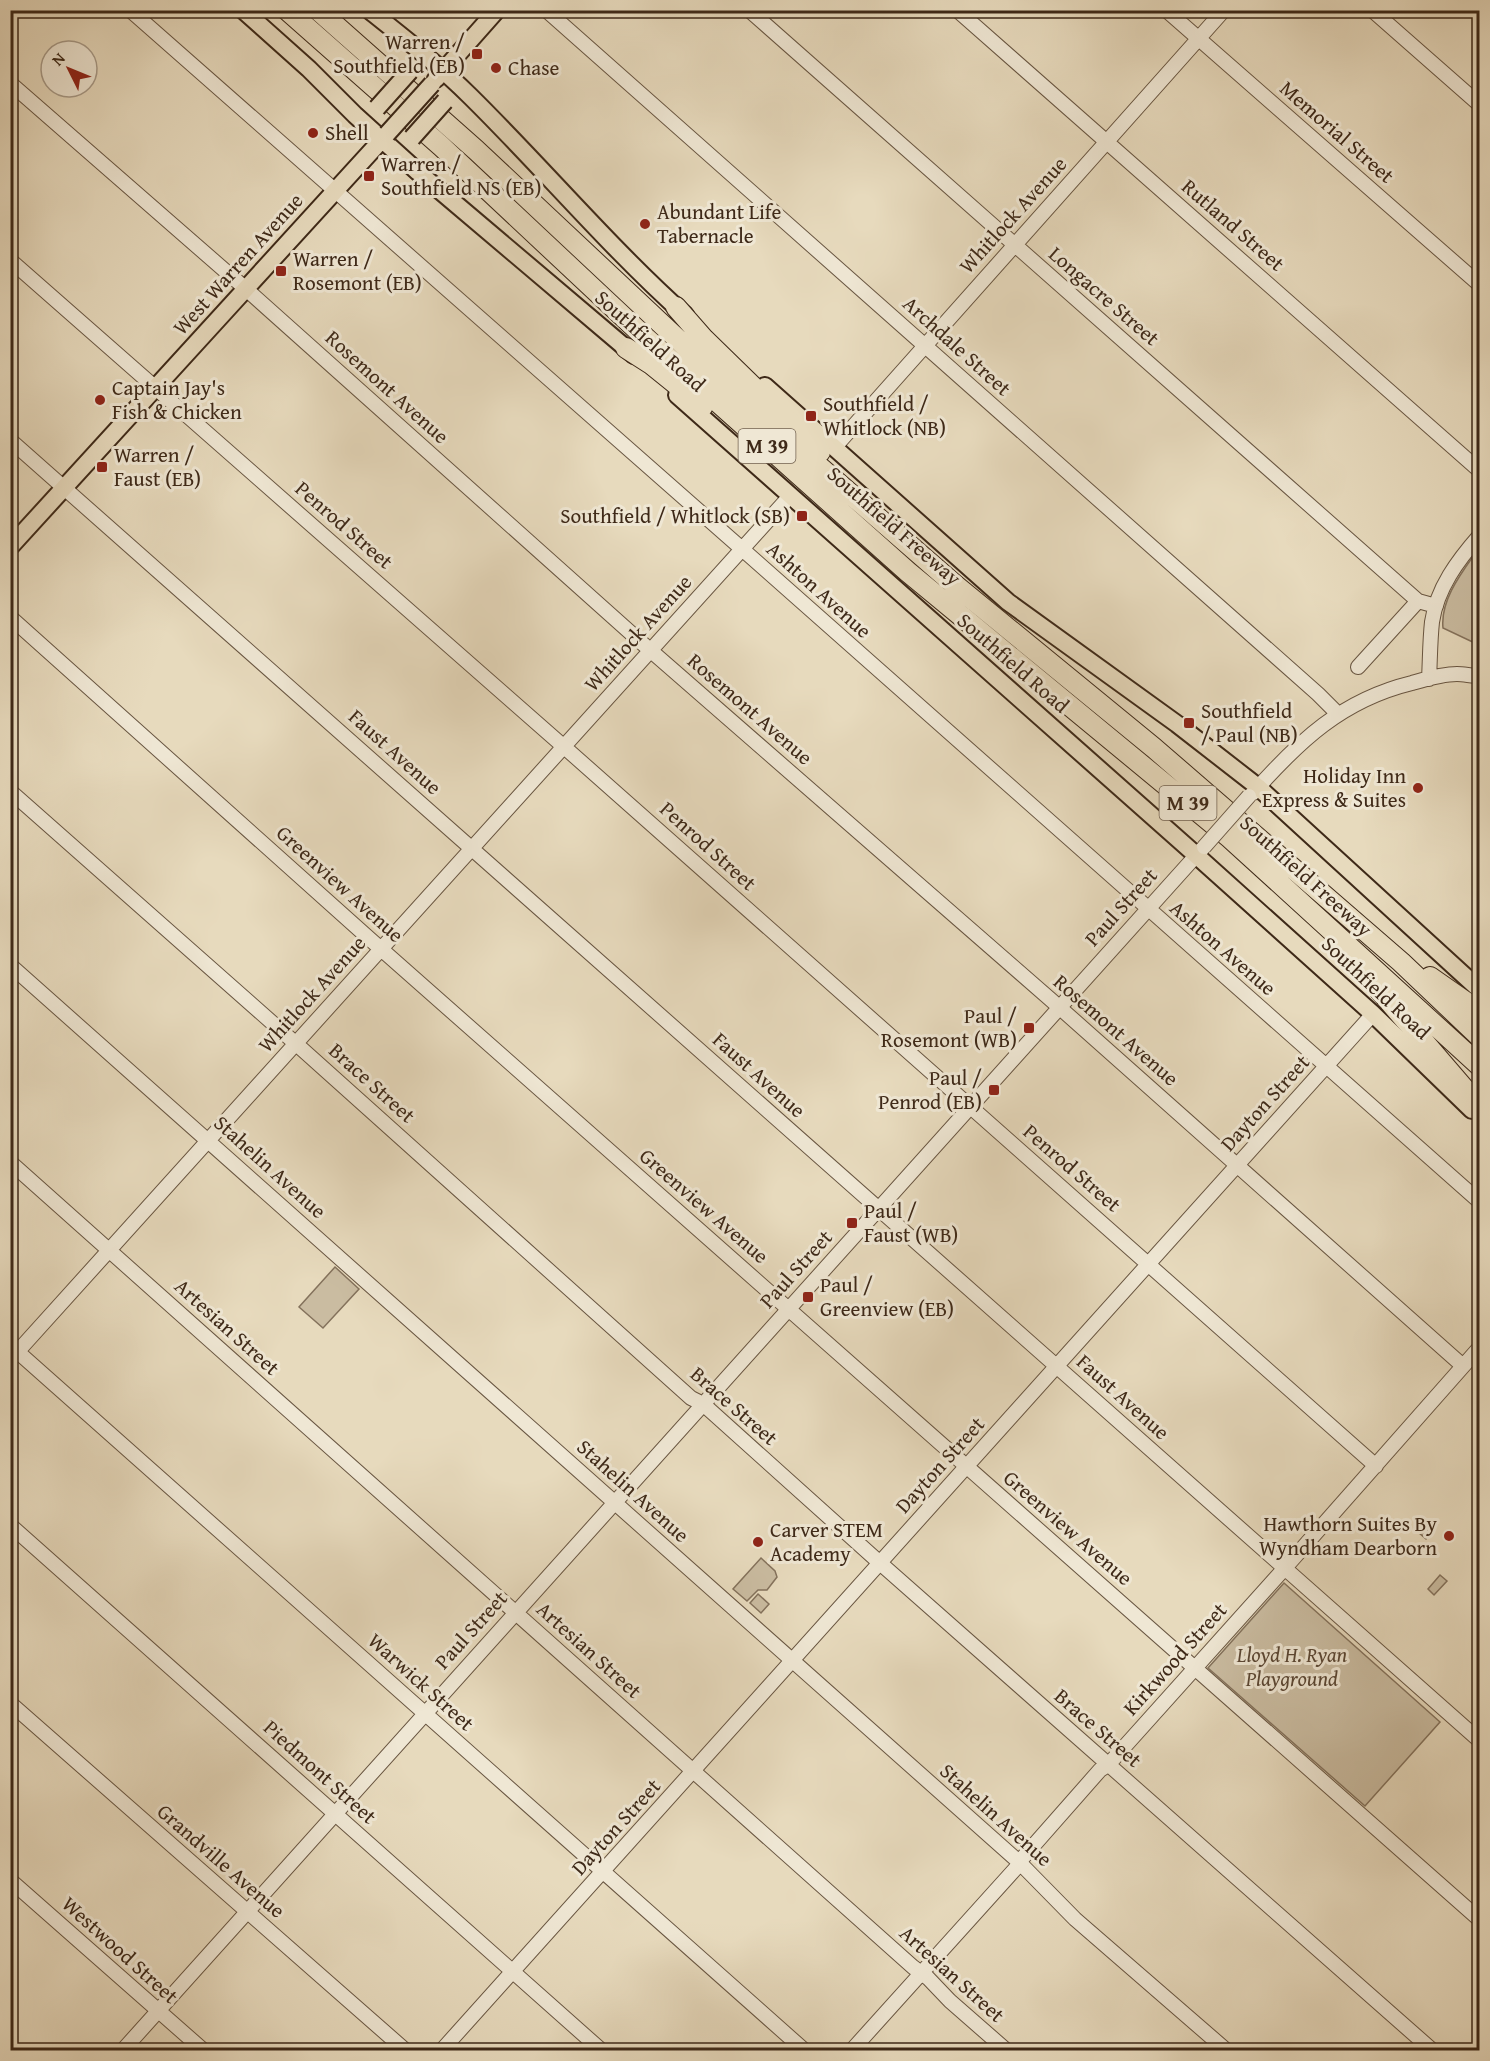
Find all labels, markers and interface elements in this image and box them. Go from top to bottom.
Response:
place label: Warren / Southfield (EB) [333,26,465,81]
north arrow [39,39,99,99]
text: N [46,46,71,71]
marker: Warren / Southfield (EB) [470,47,484,61]
place label: Chase [508,52,559,83]
marker: Chase [489,61,503,75]
street label: Memorial Street [1273,73,1402,191]
place label: Shell [325,117,369,148]
marker: Shell [306,126,320,140]
place label: Warren / Southfield NS (EB) [381,148,541,203]
street label: Whitlock Avenue [951,149,1074,280]
marker: Warren / Southfield NS (EB) [362,169,376,183]
street label: Rutland Street [1175,171,1292,279]
street label: West Warren Avenue [165,186,310,342]
place label: Abundant Life Tabernacle [657,196,782,251]
marker: Abundant Life Tabernacle [638,217,652,231]
street label: Longacre Street [1042,239,1167,353]
place label: Warren / Rosemont (EB) [293,243,422,298]
marker: Warren / Rosemont (EB) [274,264,288,278]
street label: Southfield Road [588,282,713,399]
street label: Archdale Street [896,288,1019,403]
street label: Rosemont Avenue [319,323,456,451]
place label: Captain Jay's Fish & Chicken [112,372,242,427]
place label: Southfield / Whitlock (NB) [823,388,946,443]
marker: Captain Jay's Fish & Chicken [93,393,107,407]
marker: Southfield / Whitlock (NB) [804,409,818,423]
road number: M 39 [738,429,795,463]
place label: Warren / Faust (EB) [114,439,201,494]
street label: Southfield Freeway [820,458,969,593]
marker: Warren / Faust (EB) [95,460,109,474]
street label: Penrod Street [289,473,401,576]
place label: Southfield / Whitlock (SB) [560,500,790,531]
marker: Southfield / Whitlock (SB) [795,509,809,523]
street label: Ashton Avenue [760,534,879,645]
street label: Whitlock Avenue [576,567,699,698]
street label: Southfield Road [950,605,1077,721]
street label: Rosemont Avenue [681,645,820,772]
place label: Southfield / Paul (NB) [1201,695,1298,750]
street label: Faust Avenue [342,701,449,802]
marker: Southfield / Paul (NB) [1182,716,1196,730]
place label: Holiday Inn Express & Suites [1262,760,1406,815]
marker: Holiday Inn Express & Suites [1411,781,1425,795]
road number: M 39 [1160,786,1216,820]
street label: Penrod Street [653,794,764,898]
street label: Southfield Freeway [1233,808,1380,944]
street label: Greenview Avenue [270,818,411,950]
street label: Paul Street [1077,860,1165,953]
street label: Ashton Avenue [1163,893,1283,1003]
street label: Whitlock Avenue [250,928,373,1059]
street label: Southfield Road [1315,929,1439,1047]
street label: Rosemont Avenue [1047,966,1186,1093]
place label: Paul / Rosemont (WB) [881,1000,1017,1055]
marker: Paul / Rosemont (WB) [1022,1021,1036,1035]
street label: Faust Avenue [706,1024,813,1125]
street label: Brace Street [322,1035,423,1130]
street label: Dayton Street [1213,1047,1317,1158]
place label: Paul / Penrod (EB) [878,1062,982,1117]
marker: Paul / Penrod (EB) [987,1083,1001,1097]
street label: Stahelin Avenue [207,1108,334,1226]
street label: Penrod Street [1017,1116,1129,1219]
street label: Greenview Avenue [633,1141,776,1271]
place label: Paul / Faust (WB) [864,1195,958,1250]
marker: Paul / Faust (WB) [845,1216,859,1230]
street label: Paul Street [752,1222,840,1315]
place label: Paul / Greenview (EB) [820,1269,954,1324]
street label: Artesian Street [168,1271,287,1383]
marker: Paul / Greenview (EB) [801,1290,815,1304]
street label: Faust Avenue [1070,1346,1177,1447]
street label: Brace Street [684,1359,785,1453]
street label: Dayton Street [888,1409,992,1520]
street label: Stahelin Avenue [570,1432,697,1550]
street label: Greenview Avenue [997,1463,1140,1593]
place label: Hawthorn Suites By Wyndham Dearborn [1259,1508,1438,1563]
place label: Carver STEM Academy [770,1514,883,1569]
marker: Hawthorn Suites By Wyndham Dearborn [1442,1529,1456,1543]
marker: Carver STEM Academy [751,1535,765,1549]
street label: Paul Street [427,1583,515,1676]
street label: Artesian Street [530,1594,649,1706]
street label: Kirkwood Street [1115,1595,1234,1722]
street label: Warwick Street [361,1625,482,1738]
park label: Lloyd H. Ryan Playground [1236,1639,1348,1694]
street label: Brace Street [1048,1681,1149,1775]
street label: Piedmont Street [257,1712,384,1831]
street label: Stahelin Avenue [933,1756,1060,1874]
street label: Dayton Street [564,1771,668,1882]
street label: Grandville Avenue [150,1796,292,1925]
street label: Westwood Street [55,1889,186,2011]
street label: Artesian Street [893,1918,1012,2030]

